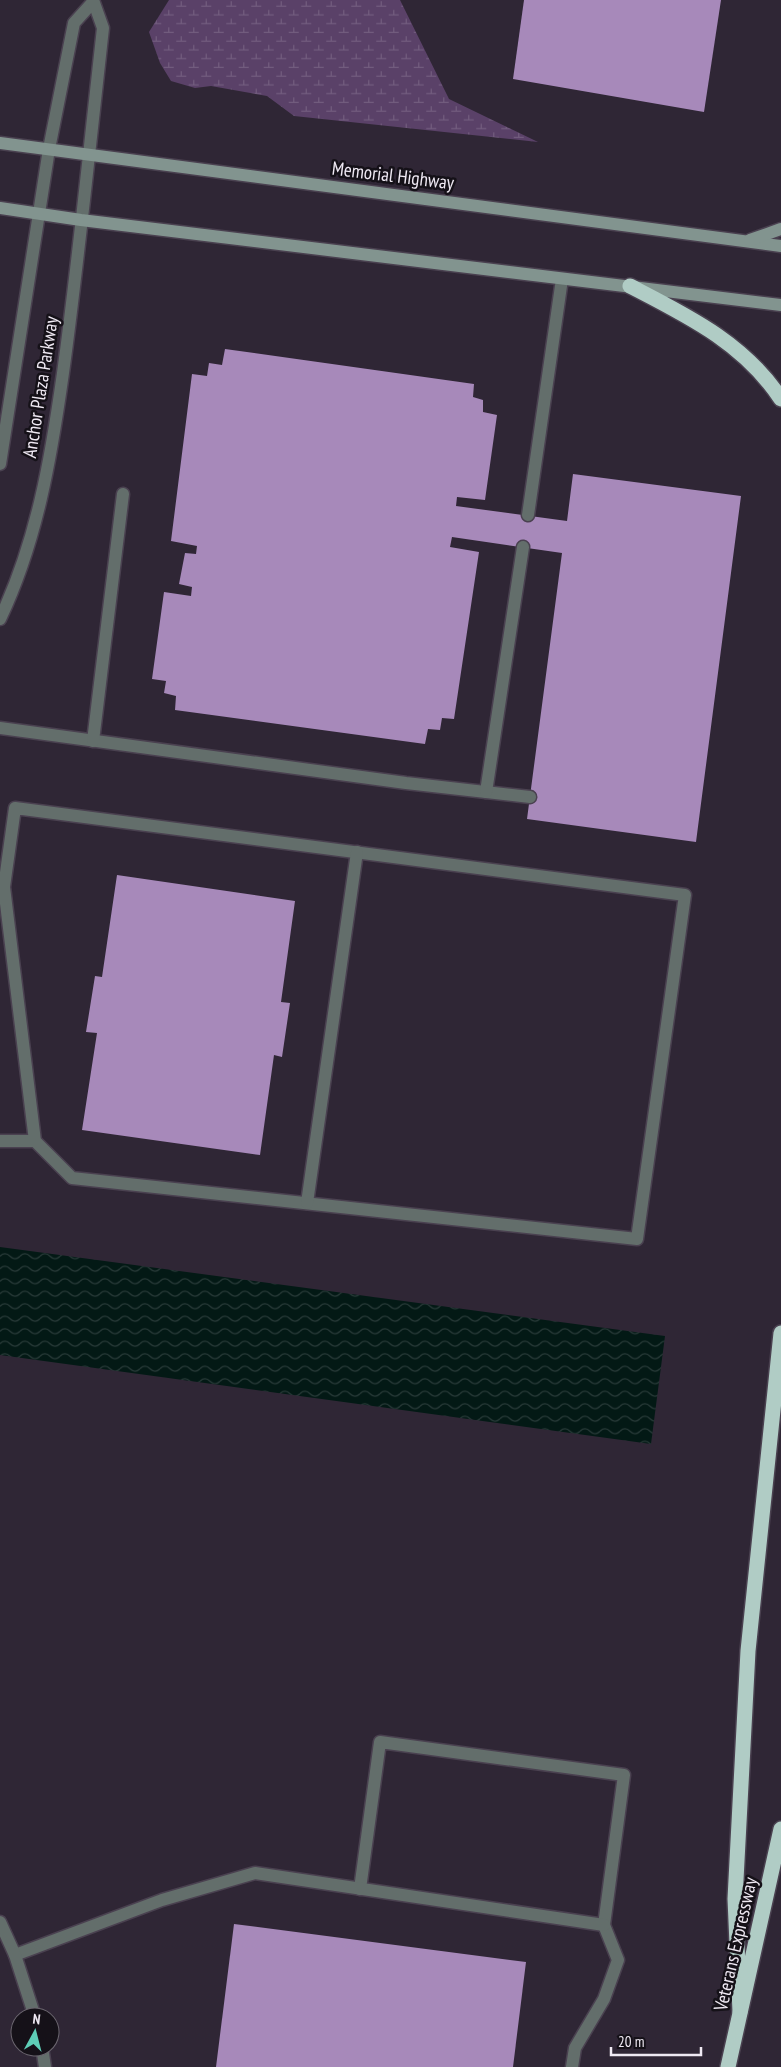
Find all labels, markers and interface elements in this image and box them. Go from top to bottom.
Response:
street label: Memorial Highway [331,156,456,194]
street label: Anchor Plaza Parkway [17,314,63,460]
street label: Veterans Expressway [708,1874,762,2014]
north arrow [10,2007,60,2057]
text: N [32,2010,41,2028]
scale bar [611,2024,701,2056]
text: 20 m [618,2032,644,2051]

